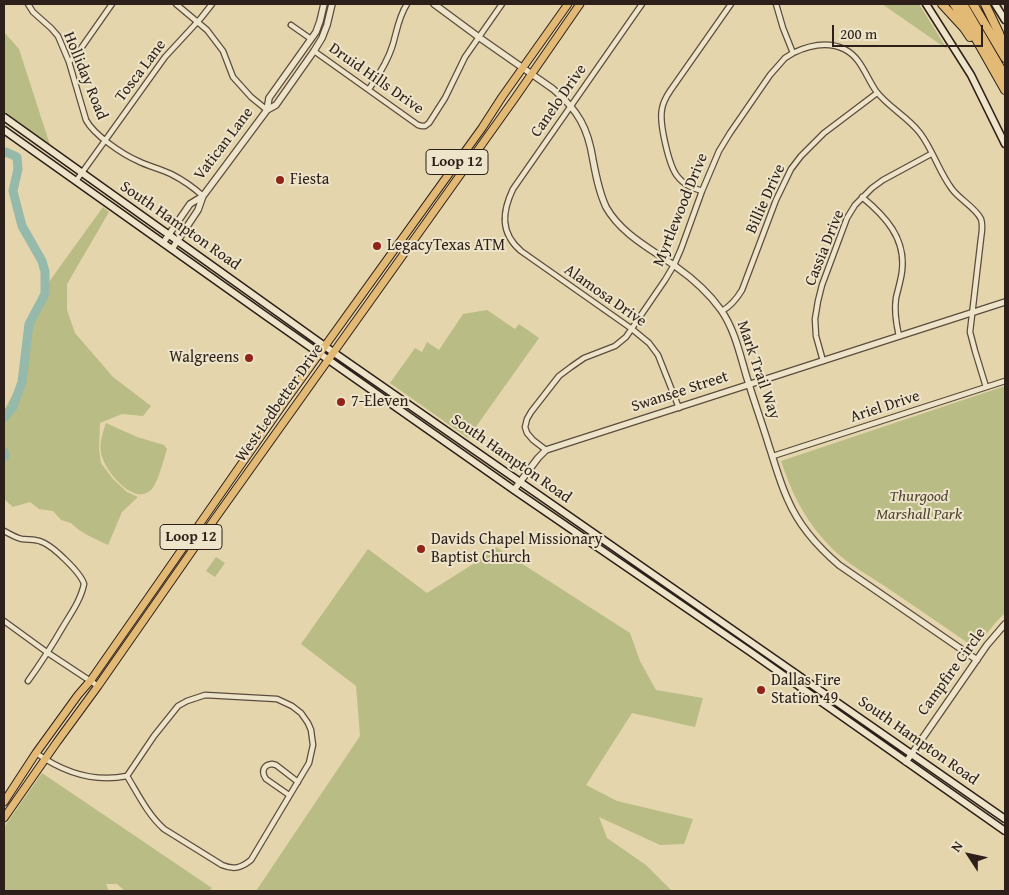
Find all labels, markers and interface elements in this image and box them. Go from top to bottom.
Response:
scale bar [834,15,985,47]
text: 200 m [840,23,877,44]
street label: Holliday Road [59,29,111,123]
street label: Tosca Lane [111,36,171,106]
street label: Druid Hills Drive [325,39,427,119]
street label: Canelo Drive [527,61,591,141]
street label: Vatican Lane [190,104,258,184]
road number: Loop 12 [426,150,488,174]
street label: Myrtlewood Drive [649,150,713,270]
street label: Billie Drive [742,161,790,237]
place label: Fiesta [290,170,329,190]
marker: Fiesta [274,174,286,186]
street label: South Hampton Road [116,177,244,275]
street label: Cassia Drive [801,207,849,289]
place label: LegacyTexas ATM [387,236,505,256]
marker: LegacyTexas ATM [371,240,383,252]
street label: Alamosa Drive [560,261,650,331]
street label: Mark Trail Way [732,318,784,422]
street label: West Ledbetter Drive [232,340,328,466]
place label: Walgreens [169,348,239,368]
marker: Walgreens [243,352,255,364]
street label: Swansee Street [629,367,731,417]
street label: Ariel Drive [848,387,922,427]
place label: 7-Eleven [351,392,408,412]
marker: 7-Eleven [335,396,347,408]
street label: South Hampton Road [447,410,575,508]
park label: Thurgood Marshall Park [876,487,962,525]
road number: Loop 12 [160,524,222,550]
place label: Davids Chapel Missionary Baptist Church [431,530,602,568]
marker: Davids Chapel Missionary Baptist Church [415,543,427,555]
street label: Campfire Circle [914,625,990,719]
place label: Dallas Fire Station 49 [771,671,841,709]
marker: Dallas Fire Station 49 [755,684,767,696]
street label: South Hampton Road [854,692,982,790]
north arrow [944,830,994,880]
text: N [946,837,968,856]

